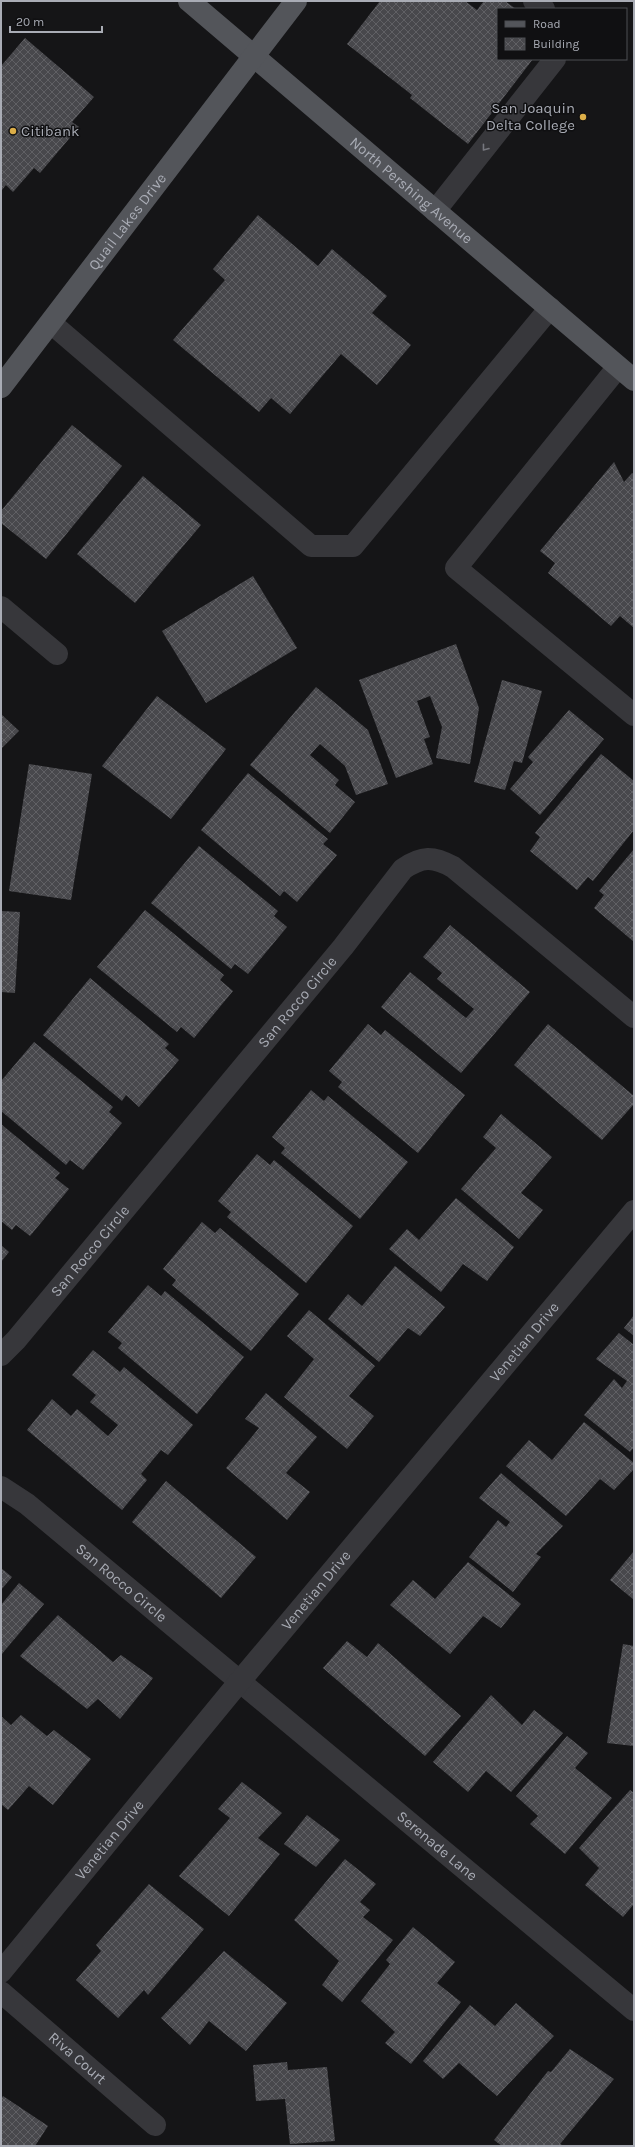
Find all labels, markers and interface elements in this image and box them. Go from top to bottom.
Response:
scale bar [10,8,102,34]
legend [497,8,627,60]
text: 20 m [16,15,44,29]
text: Road [533,17,561,31]
text: Building [533,37,580,51]
place label: San Joaquin Delta College [486,99,575,134]
marker: San Joaquin Delta College [578,112,588,122]
place label: Citibank [21,122,79,140]
marker: Citibank [8,126,18,136]
street label: North Pershing Avenue [346,133,476,248]
one-way arrow [483,143,490,150]
street label: Quail Lakes Drive [85,170,170,274]
street label: San Rocco Circle [254,953,340,1051]
street label: San Rocco Circle [47,1202,133,1300]
street label: Venetian Drive [486,1298,563,1385]
street label: San Rocco Circle [72,1539,171,1626]
street label: Venetian Drive [278,1547,355,1634]
street label: Venetian Drive [71,1796,148,1884]
street label: Serenade Lane [393,1807,481,1885]
street label: Riva Court [45,2028,110,2088]

